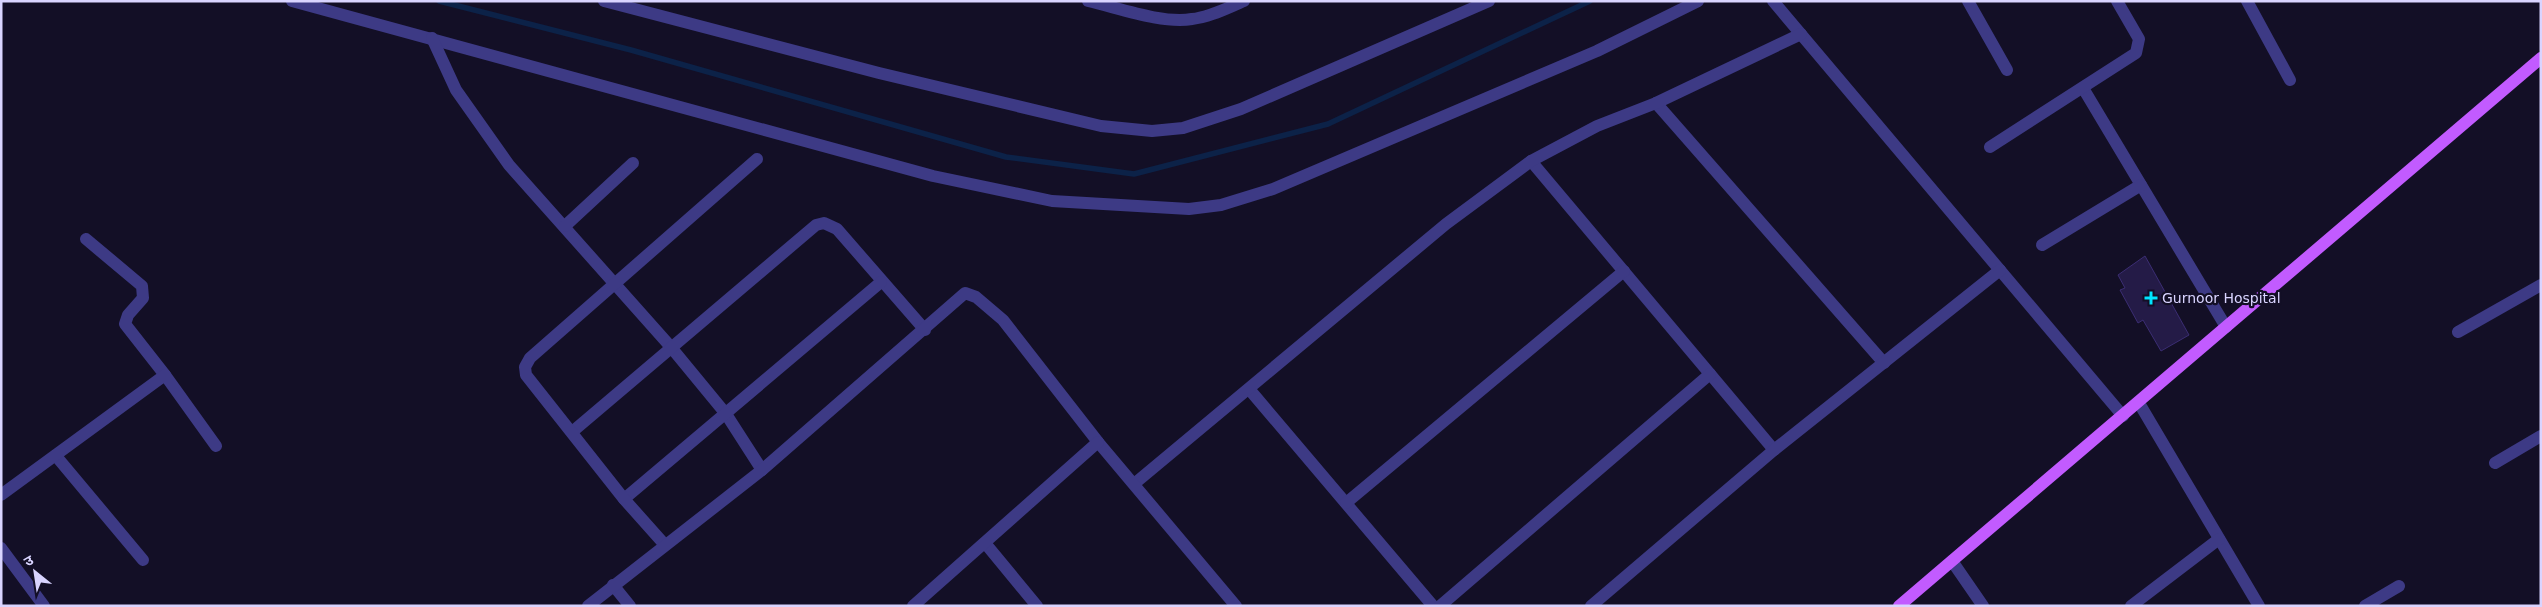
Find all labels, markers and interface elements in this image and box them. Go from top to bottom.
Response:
place label: Gurnoor Hospital [2162,290,2281,306]
marker: Gurnoor Hospital [2144,291,2158,305]
north arrow [10,547,60,597]
text: उ [21,551,37,570]

